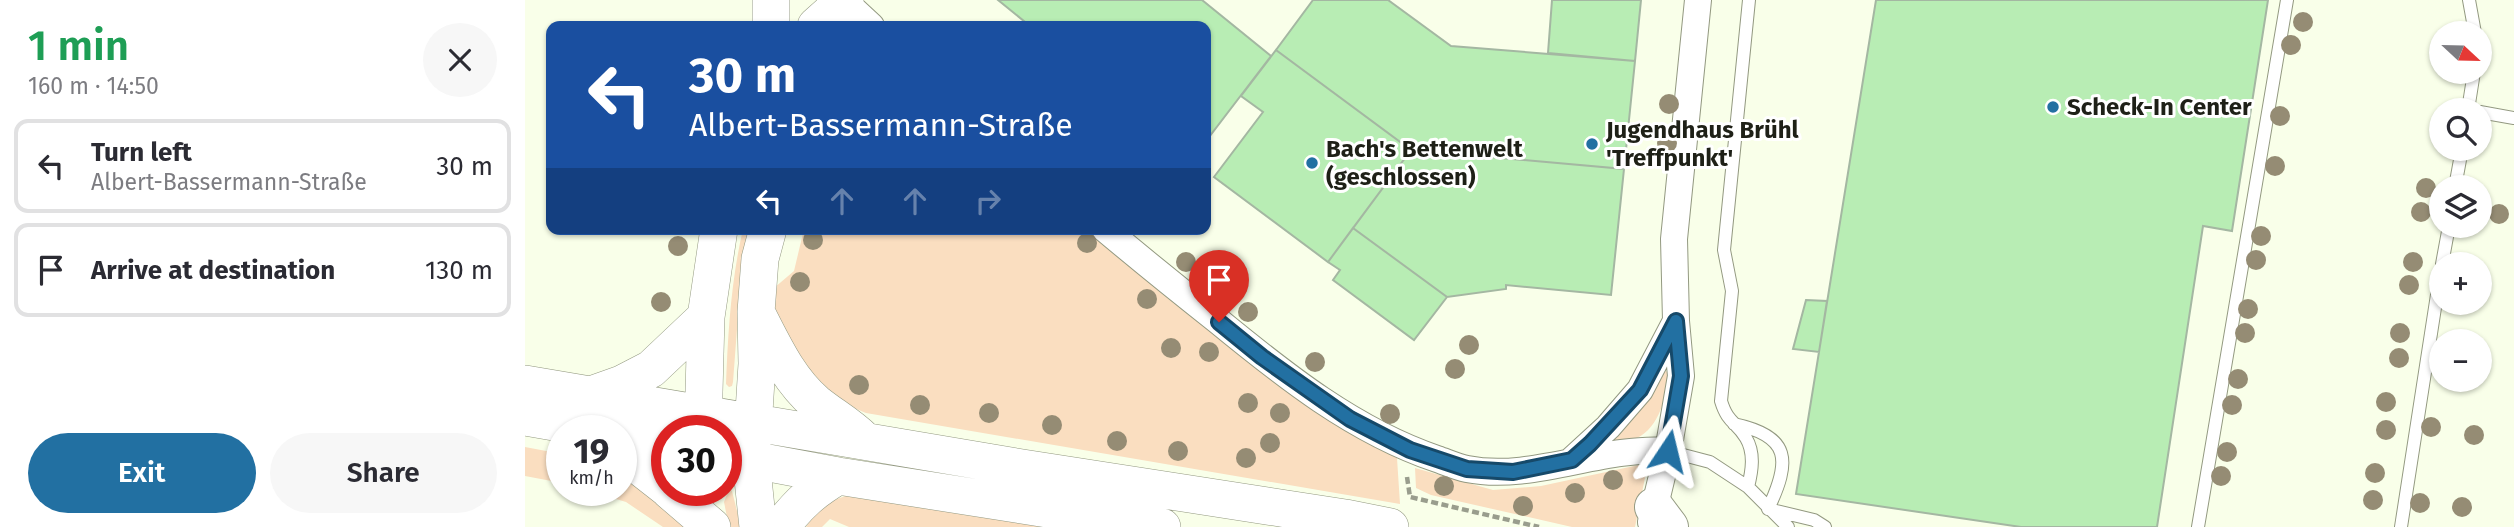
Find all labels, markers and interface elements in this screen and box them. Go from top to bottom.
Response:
text: 1 min [28,21,129,71]
north arrow [2429,21,2492,84]
map controls [2429,21,2492,392]
button: close [423,23,497,97]
text: 30 m [689,46,796,105]
icon: left [574,49,665,140]
text: 160 m · 14:50 [28,72,159,100]
place label: Scheck-In Center [2067,93,2252,121]
button: search [2429,98,2492,161]
marker: Scheck-In Center [2045,99,2061,115]
text: Albert-Bassermann-Straße [689,106,1073,144]
place label: Jugendhaus Brühl 'Treffpunkt' [1605,116,1800,172]
place label: Bach's Bettenwelt (geschlossen) [1326,135,1523,191]
marker: Jugendhaus Brühl 'Treffpunkt' [1584,136,1600,152]
text: Turn left [91,137,192,168]
icon: left [32,147,70,185]
text: 30 m [436,151,493,182]
marker: Bach's Bettenwelt (geschlossen) [1304,155,1320,171]
text: Albert-Bassermann-Straße [91,168,367,196]
button: layers [2429,175,2492,238]
icon: left [750,182,788,220]
icon: ahead [823,182,861,220]
icon: ahead [896,182,934,220]
icon: right [969,182,1007,220]
pin [1189,250,1249,322]
icon: arrive [32,251,70,289]
button: + [2429,252,2492,315]
text: Arrive at destination [91,255,335,286]
text: 130 m [425,255,493,286]
icon: arrive [1200,261,1238,299]
button: − [2429,329,2492,392]
position arrow [1631,414,1705,488]
speed limit sign: 30 [651,415,742,506]
text: 19 [574,430,609,472]
button: Exit [28,433,256,513]
button: Share [270,433,497,513]
text: km/h [569,467,614,489]

